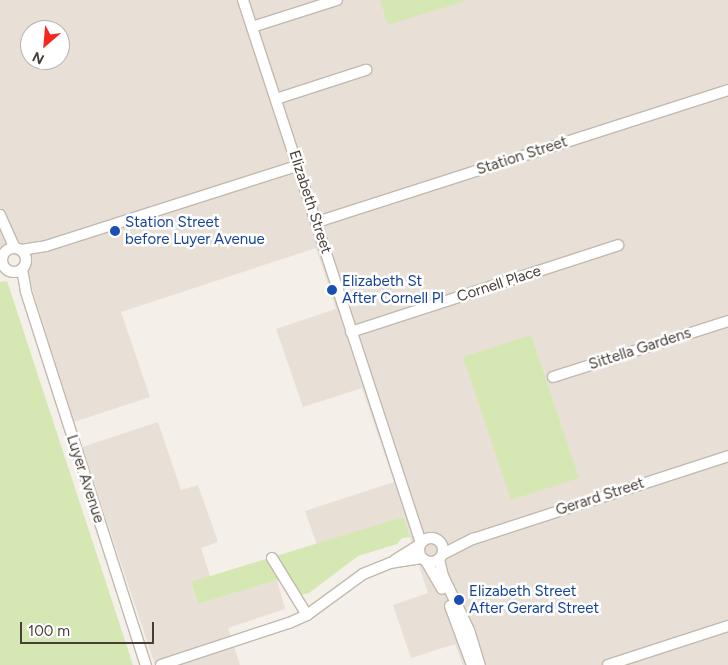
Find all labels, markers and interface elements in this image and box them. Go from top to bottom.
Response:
north arrow [20,20,70,70]
text: N [30,48,47,68]
street label: Station Street [474,133,570,179]
street label: Elizabeth Street [285,148,335,256]
place label: Station Street before Luyer Avenue [125,213,265,248]
marker: Station Street before Luyer Avenue [109,225,121,237]
street label: Cornell Place [455,262,543,306]
place label: Elizabeth St After Cornell Pl [342,272,444,307]
marker: Elizabeth St After Cornell Pl [326,284,338,296]
street label: Sittella Gardens [587,324,693,374]
street label: Luyer Avenue [62,433,108,525]
street label: Gerard Street [554,474,646,520]
place label: Elizabeth Street After Gerard Street [469,582,599,617]
marker: Elizabeth Street After Gerard Street [453,594,465,606]
scale bar [22,612,156,644]
text: 100 m [28,622,70,640]

